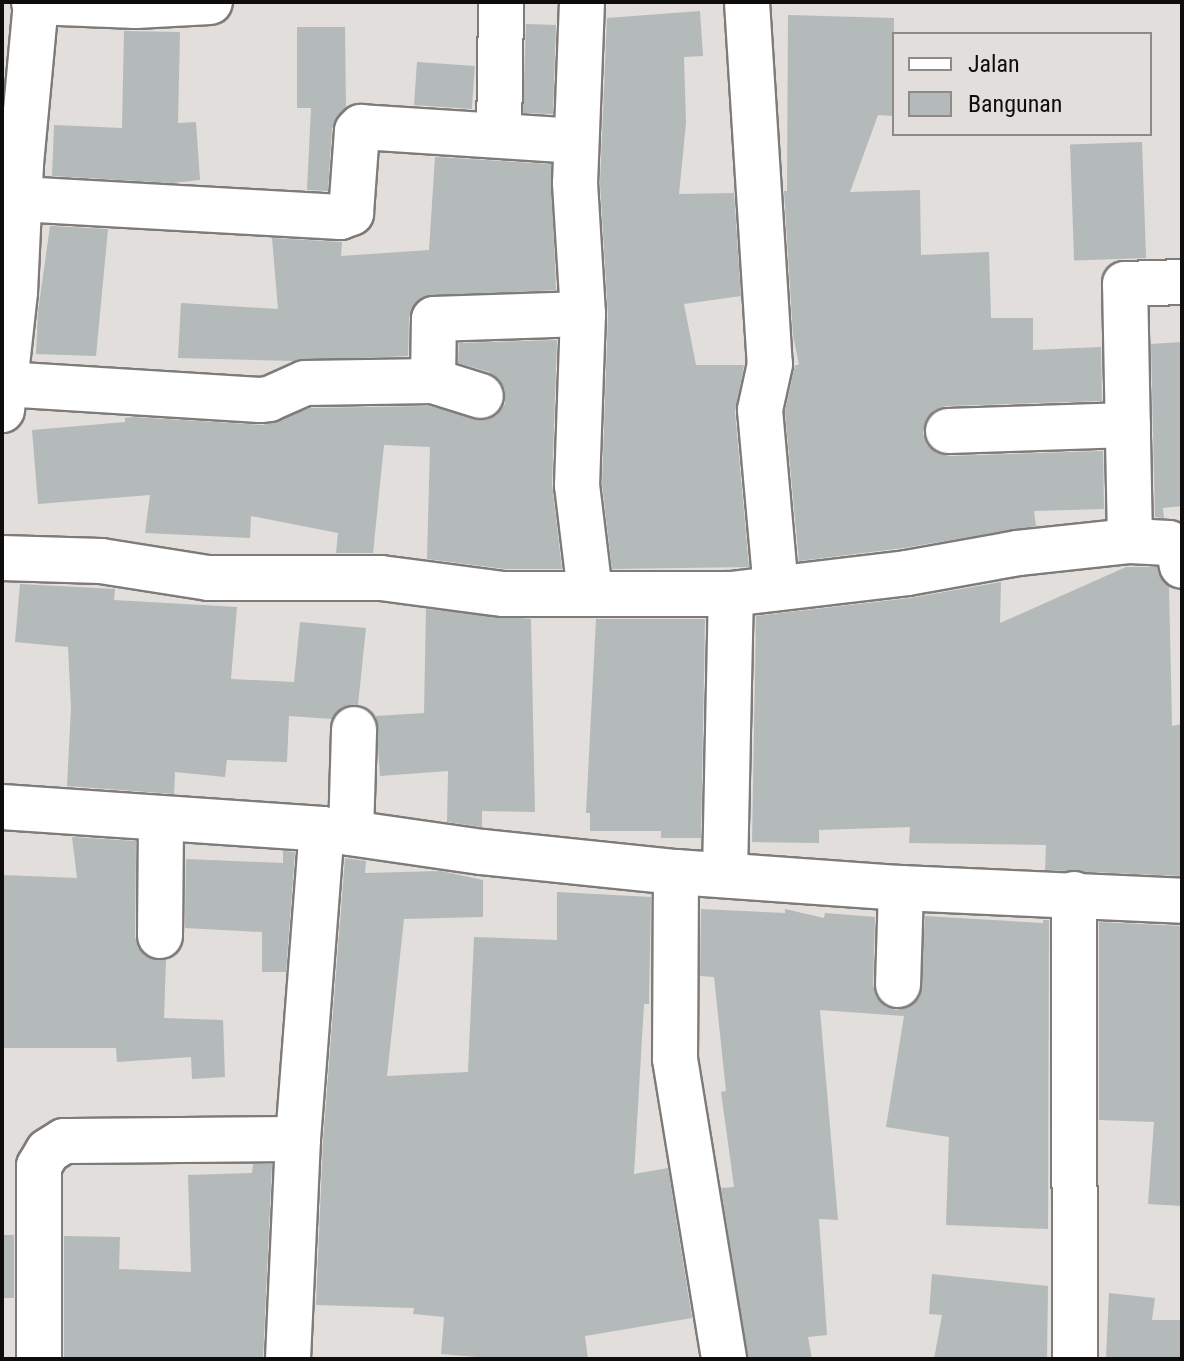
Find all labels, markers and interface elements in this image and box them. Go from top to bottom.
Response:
legend [892,32,1152,136]
text: Jalan [968,50,1020,78]
text: Bangunan [968,90,1062,118]

